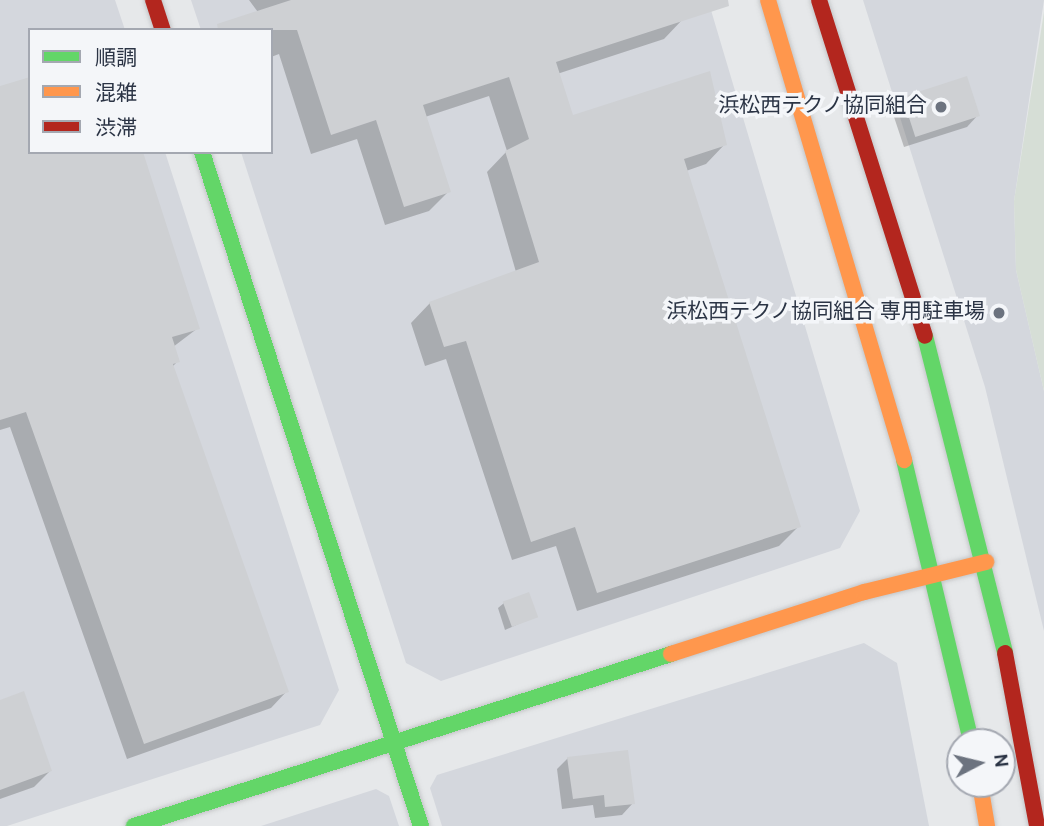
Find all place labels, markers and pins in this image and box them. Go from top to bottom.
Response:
place label: 浜松西テクノ協同組合 [717,94,927,120]
marker: 浜松西テクノ協同組合 [933,99,949,115]
place label: 浜松西テクノ協同組合 専用駐車場 [665,300,985,326]
marker: 浜松西テクノ協同組合 専用駐車場 [991,305,1007,321]

